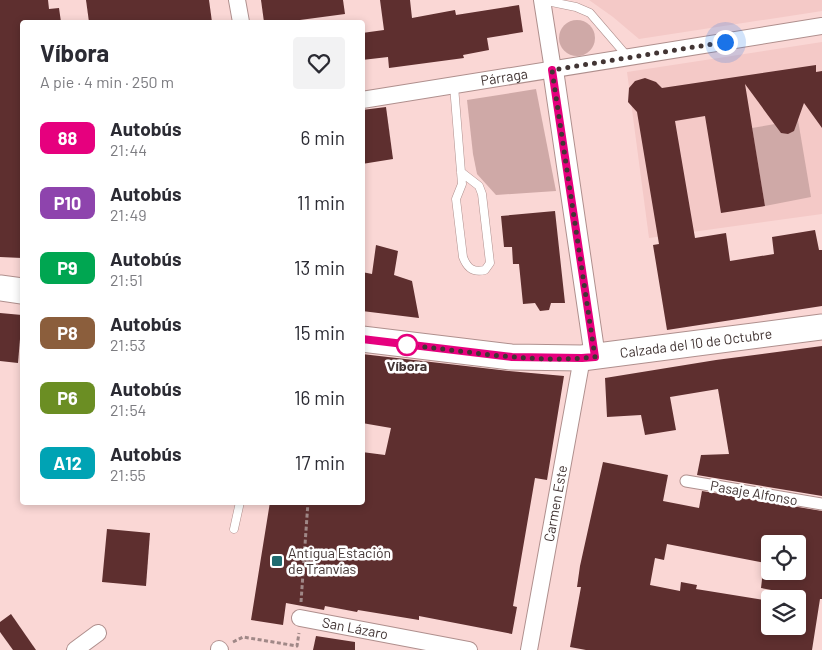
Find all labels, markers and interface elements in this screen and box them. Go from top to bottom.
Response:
your location [713,30,738,55]
button: heart [293,37,345,89]
text: Víbora [40,38,109,67]
street label: Párraga [479,64,529,89]
text: A pie · 4 min · 250 m [40,72,174,91]
text: Autobús [110,117,181,140]
text: 6 min [301,126,345,149]
text: 88 [58,127,77,149]
text: 21:44 [110,140,147,159]
text: Autobús [110,182,181,205]
text: 11 min [297,191,345,214]
text: P10 [54,192,81,214]
text: 21:49 [110,205,147,224]
text: Autobús [110,247,181,270]
text: 13 min [294,256,345,279]
text: P9 [57,257,78,279]
text: 21:51 [110,270,143,289]
text: Autobús [110,312,181,335]
text: 15 min [294,321,345,344]
text: P8 [57,322,78,344]
street label: Calzada del 10 de Octubre [619,325,773,361]
marker: Víbora [396,334,418,356]
text: 21:53 [110,335,146,354]
place label: Víbora [387,357,427,374]
text: Autobús [110,377,181,400]
text: 16 min [294,386,345,409]
text: P6 [57,387,78,409]
text: 21:54 [110,400,146,419]
text: Autobús [110,442,181,465]
text: 17 min [295,451,345,474]
text: A12 [53,452,82,474]
street label: Carmen Este [540,464,570,543]
text: 21:55 [110,465,146,484]
street label: Pasaje Alfonso [709,476,799,509]
map controls [761,535,806,635]
button: locate [761,535,806,580]
place label: Antigua Estación de Tranvías [288,544,391,577]
marker: Antigua Estación de Tranvías [270,554,284,568]
button: layers [761,590,806,635]
street label: San Lázaro [321,613,390,642]

